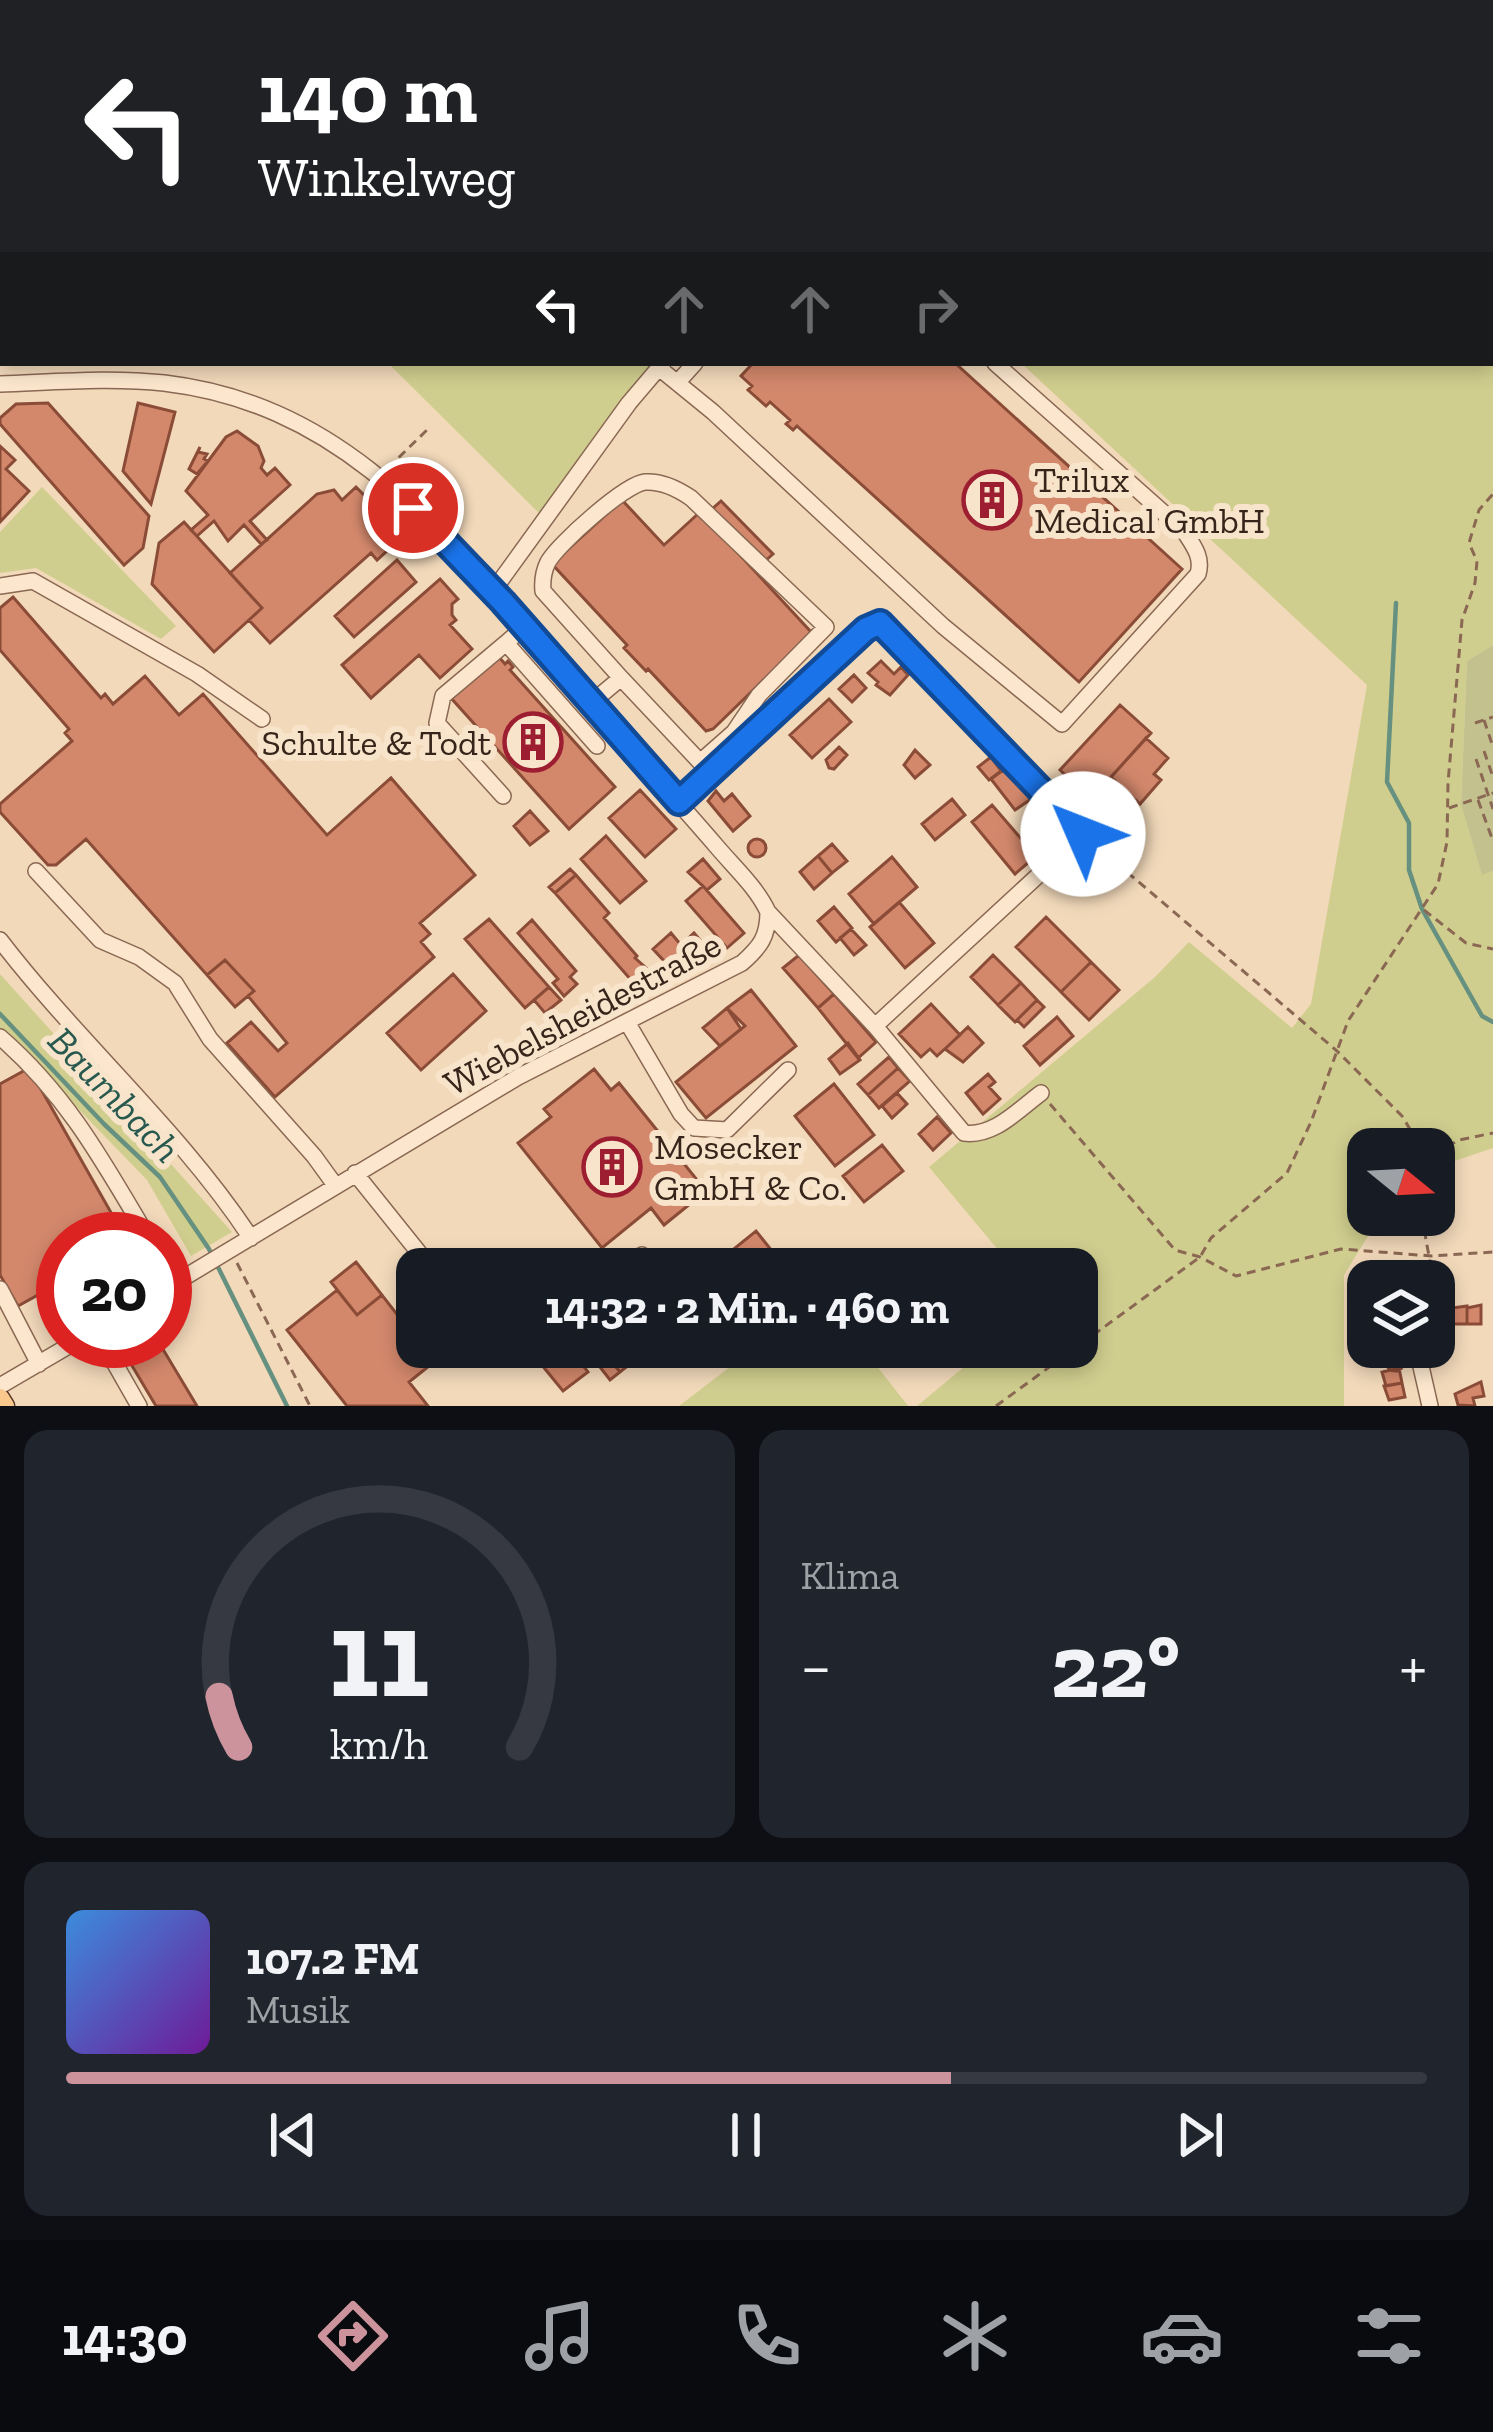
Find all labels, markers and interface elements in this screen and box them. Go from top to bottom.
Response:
text: 140 m [258,43,478,144]
icon: left [60,48,216,204]
text: Winkelweg [258,145,516,210]
icon: left [525,276,591,342]
icon: ahead [651,276,717,342]
icon: ahead [777,276,843,342]
icon: right [903,276,969,342]
pin [362,457,464,559]
place label: Trilux Medical GmbH [1034,458,1265,542]
building icon: Trilux Medical GmbH [961,469,1023,531]
icon: arrive [380,475,446,541]
building icon: Schulte & Todt [502,711,564,773]
place label: Schulte & Todt [261,721,492,764]
position arrow [1020,771,1146,897]
street label: Wiebelsheidestraße [436,922,728,1105]
water label: Baumbach [39,1017,191,1172]
place label: Mosecker GmbH & Co. [654,1125,847,1209]
north arrow [1347,1128,1455,1236]
map controls [1347,1128,1455,1368]
building icon: Mosecker GmbH & Co. [581,1136,643,1198]
speed limit sign: 20 [36,1212,192,1368]
button: layers [1347,1260,1455,1368]
text: 14:32 · 2 Min. · 460 m [545,1281,949,1335]
text: Klima [801,1552,899,1599]
text: 11 [329,1578,430,1728]
text: 22° [1051,1612,1180,1720]
text: − [801,1627,831,1706]
text: + [1399,1627,1427,1706]
text: km/h [330,1719,428,1770]
text: 107.2 FM [246,1932,420,1986]
text: Musik [246,1986,350,2033]
icon: previous [260,2102,326,2168]
icon: pause [713,2102,779,2168]
icon: next [1167,2102,1233,2168]
icon: directions [311,2294,395,2378]
icon: music [518,2294,602,2378]
icon: phone [725,2294,809,2378]
icon: climate [933,2294,1017,2378]
icon: car [1140,2294,1224,2378]
icon: filters [1347,2294,1431,2378]
text: 14:30 [62,2304,188,2369]

